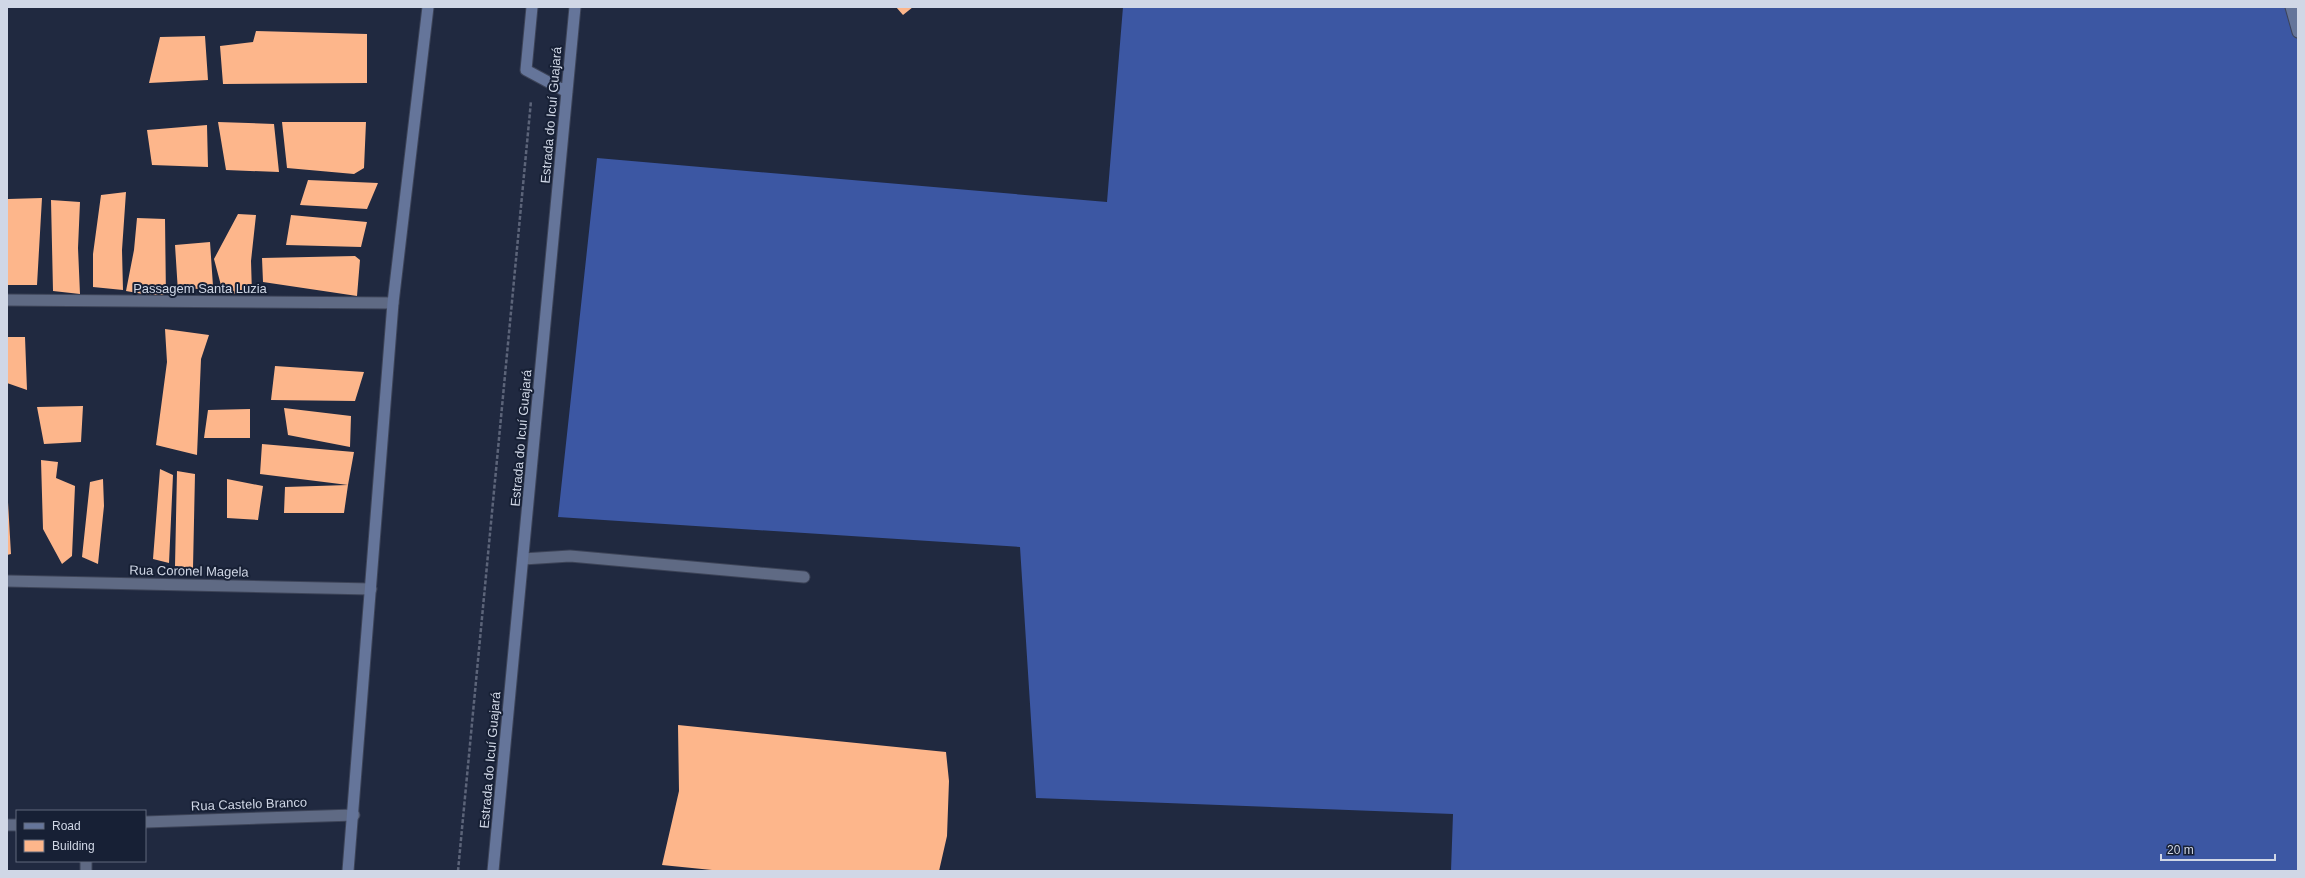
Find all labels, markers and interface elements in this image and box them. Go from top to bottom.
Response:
street label: Estrada do Icuí Guajará [538,45,565,184]
street label: Passagem Santa Luzia [133,281,268,296]
street label: Estrada do Icuí Guajará [508,368,535,507]
street label: Rua Coronel Magela [129,562,250,580]
street label: Estrada do Icuí Guajará [477,690,504,829]
street label: Rua Castelo Branco [191,794,307,814]
legend [16,810,146,862]
text: Road [52,819,81,833]
scale bar [2161,836,2275,862]
text: Building [52,839,95,853]
text: 20 m [2167,843,2194,857]

